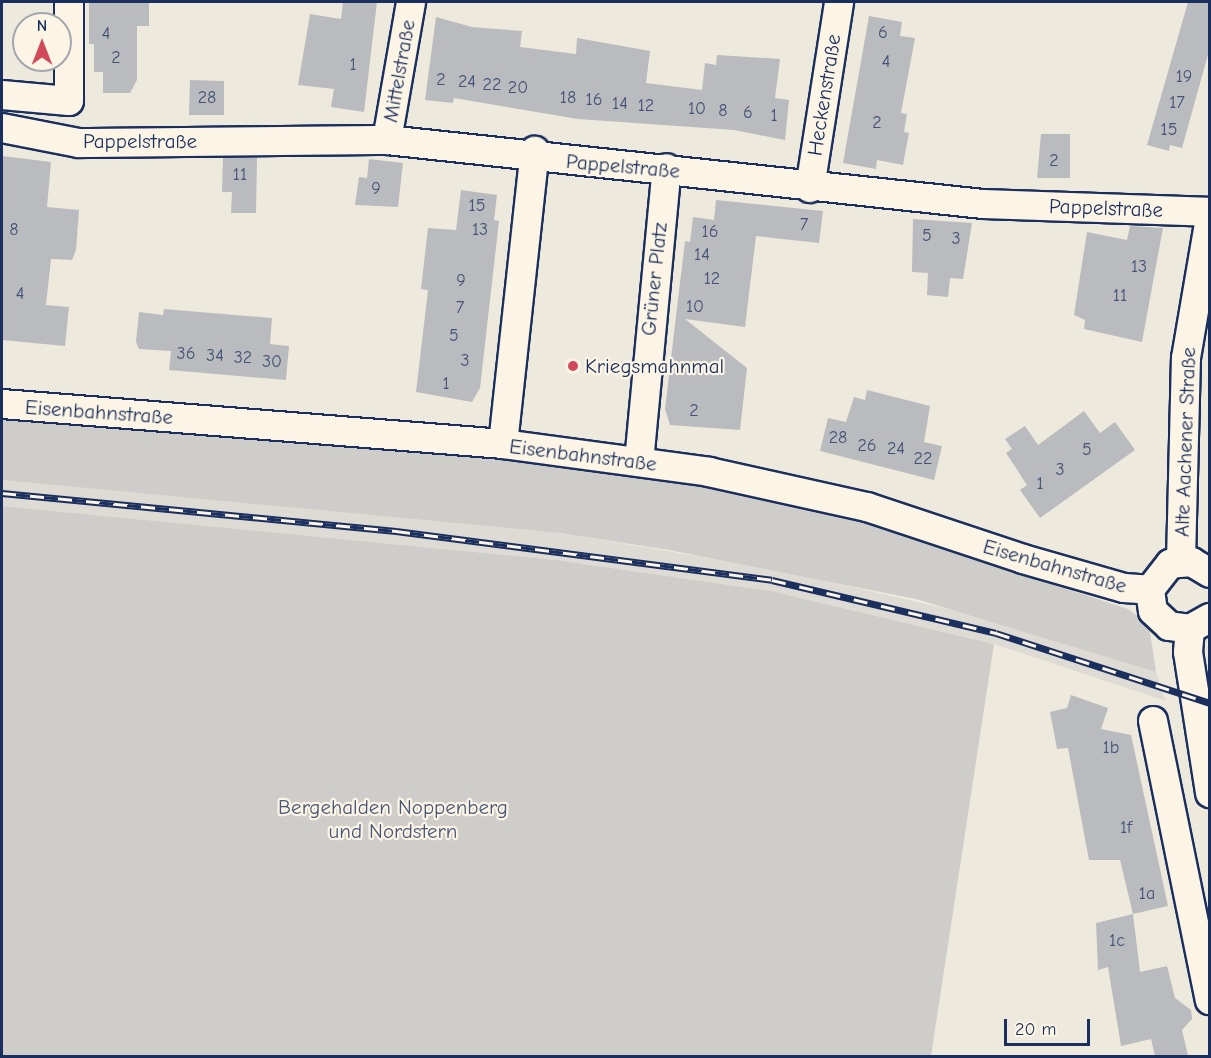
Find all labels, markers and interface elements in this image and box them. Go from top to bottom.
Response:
north arrow [12,12,72,72]
text: N [37,17,47,35]
street label: Mittelstraße [378,18,420,124]
house number: 6 [878,22,888,44]
house number: 4 [102,23,110,45]
street label: Heckenstraße [802,32,846,158]
house number: 2 [111,47,121,69]
house number: 4 [882,51,890,73]
house number: 1 [349,54,357,76]
house number: 19 [1176,66,1192,88]
house number: 2 [436,69,446,91]
house number: 24 [458,71,476,93]
house number: 22 [483,74,501,96]
house number: 20 [508,77,528,99]
house number: 28 [198,87,216,109]
house number: 18 [560,87,576,109]
house number: 16 [586,89,602,111]
house number: 17 [1169,92,1185,114]
house number: 14 [612,93,628,115]
house number: 12 [638,95,654,117]
house number: 10 [688,98,706,120]
house number: 8 [718,100,728,122]
house number: 6 [743,102,753,124]
house number: 1 [770,105,778,127]
house number: 2 [872,112,882,134]
house number: 15 [1161,119,1177,141]
street label: Pappelstraße [83,128,197,154]
street label: Pappelstraße [565,148,681,184]
house number: 2 [1049,150,1059,172]
house number: 11 [233,164,247,186]
house number: 9 [371,178,381,200]
street label: Pappelstraße [1048,193,1164,223]
house number: 15 [469,195,485,217]
house number: 7 [800,214,808,236]
house number: 8 [9,219,19,241]
house number: 13 [472,219,488,241]
street label: Grüner Platz [636,221,672,337]
house number: 16 [702,221,718,243]
house number: 5 [922,225,932,247]
house number: 3 [951,228,961,250]
house number: 14 [694,244,710,266]
house number: 13 [1131,256,1147,278]
house number: 12 [704,268,720,290]
house number: 9 [456,270,466,292]
house number: 4 [16,283,24,305]
house number: 11 [1113,285,1127,307]
house number: 10 [686,296,704,318]
house number: 7 [456,297,464,319]
house number: 5 [449,325,459,347]
house number: 36 [177,343,195,365]
house number: 34 [206,345,224,367]
house number: 32 [234,347,252,369]
street label: Alte Aachener Straße [1169,347,1201,537]
house number: 3 [460,350,470,372]
house number: 30 [262,351,282,373]
place label: Kriegsmahnmal [585,353,724,379]
marker: Kriegsmahnmal [566,359,580,373]
house number: 1 [442,373,450,395]
street label: Eisenbahnstraße [24,394,174,430]
house number: 2 [689,400,699,422]
house number: 28 [829,427,847,449]
street label: Eisenbahnstraße [508,433,658,477]
house number: 26 [857,435,877,457]
house number: 24 [887,438,905,460]
house number: 5 [1082,439,1092,461]
house number: 22 [914,448,932,470]
house number: 3 [1055,459,1065,481]
house number: 1 [1036,473,1044,495]
street label: Eisenbahnstraße [980,533,1130,599]
house number: 1b [1103,737,1119,759]
park label: Bergehalden Noppenberg und Nordstern [278,794,508,844]
house number: 1f [1120,817,1132,839]
house number: 1a [1139,883,1155,905]
house number: 1c [1109,930,1125,952]
scale bar [1007,1007,1092,1045]
text: 20 m [1015,1019,1056,1040]

